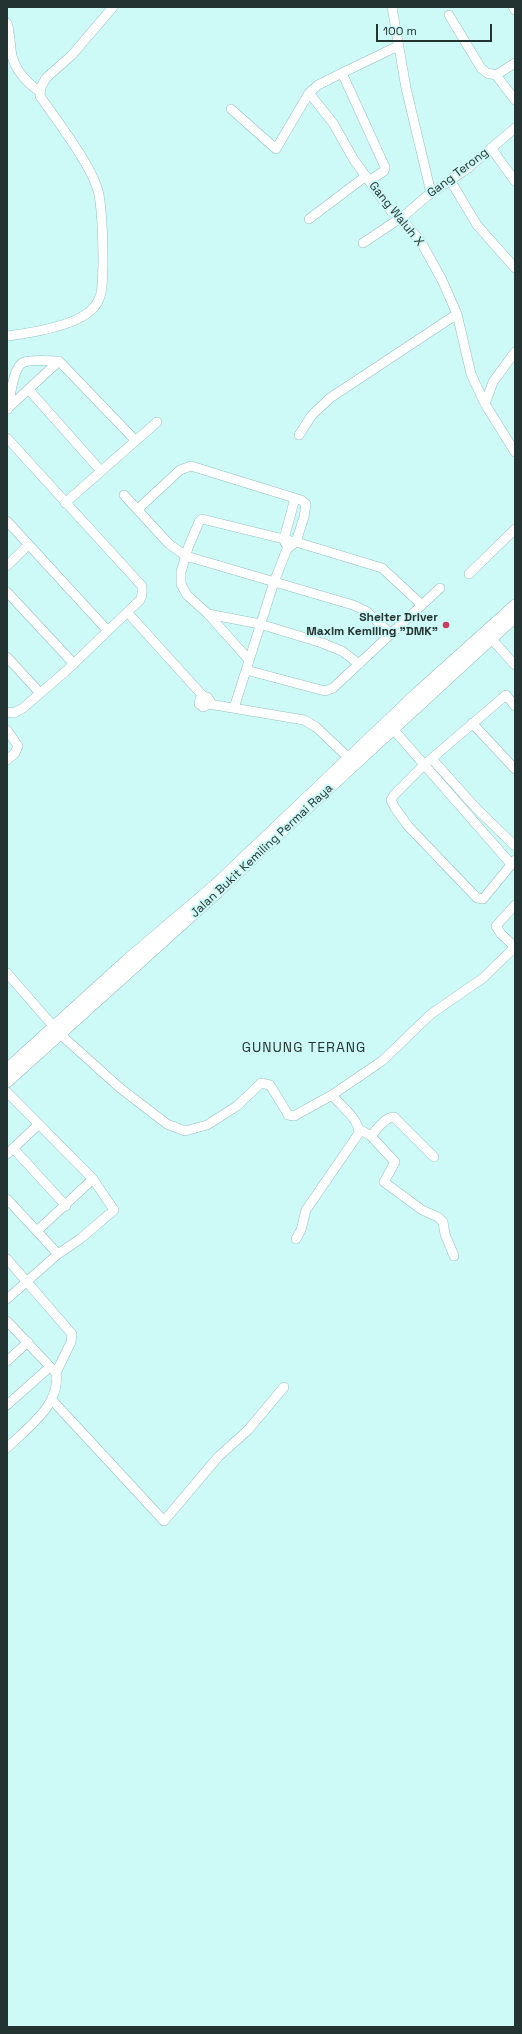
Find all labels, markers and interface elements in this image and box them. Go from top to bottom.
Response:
scale bar [378,16,494,42]
text: 100 m [383,23,417,39]
street label: Gang Terong [425,145,491,201]
street label: Gang Waluh X [366,179,426,249]
place label: Shelter Driver Maxim Kemiling "DMK" [306,611,438,639]
marker: Shelter Driver Maxim Kemiling "DMK" [441,620,451,630]
street label: Jalan Bukit Kemiling Permai Raya [188,781,336,921]
district label: GUNUNG TERANG [242,1040,366,1056]

